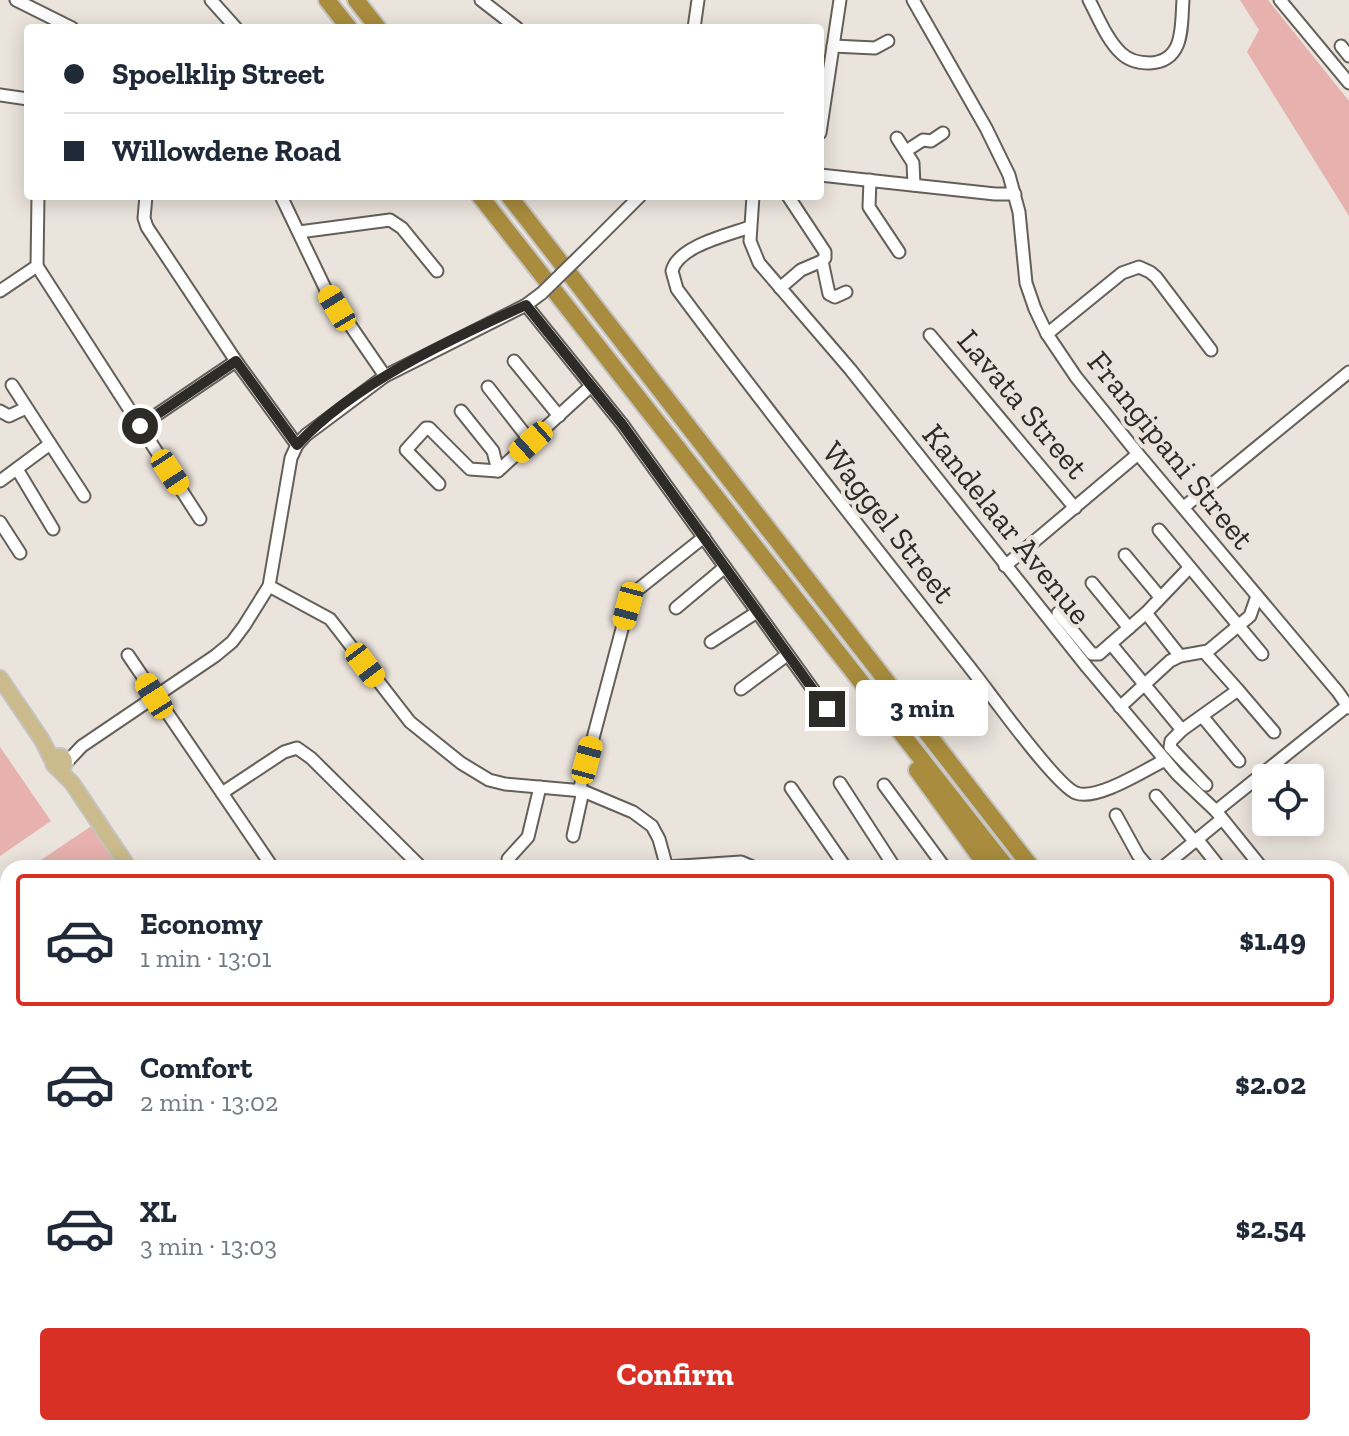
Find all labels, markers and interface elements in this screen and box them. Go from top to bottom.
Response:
text: Spoelklip Street [112,56,324,92]
text: Willowdene Road [112,133,341,169]
car [314,281,360,335]
street label: Lavata Street [950,322,1096,486]
street label: Frangipani Street [1080,343,1262,557]
route start [122,408,158,444]
street label: Kandelaar Avenue [915,416,1099,632]
car [505,417,557,467]
street label: Waggel Street [814,434,964,610]
car [147,445,193,499]
car [610,580,646,632]
car [341,639,389,691]
car [131,669,177,723]
callout: 3 min [855,681,987,737]
route end [809,691,845,727]
text: 3 min [890,692,954,724]
car [569,734,605,786]
map controls [1252,764,1324,836]
button: locate [1252,764,1324,836]
icon: car [44,904,116,976]
text: Economy [140,906,263,942]
text: $1.49 [1239,922,1306,958]
text: 1 min · 13:01 [140,942,272,974]
icon: car [44,1048,116,1120]
text: Comfort [140,1050,252,1086]
text: $2.02 [1235,1066,1306,1102]
text: 2 min · 13:02 [140,1086,278,1118]
icon: car [44,1192,116,1264]
text: XL [140,1194,177,1230]
text: $2.54 [1236,1210,1306,1246]
text: 3 min · 13:03 [140,1230,277,1262]
button: Confirm [40,1328,1310,1420]

